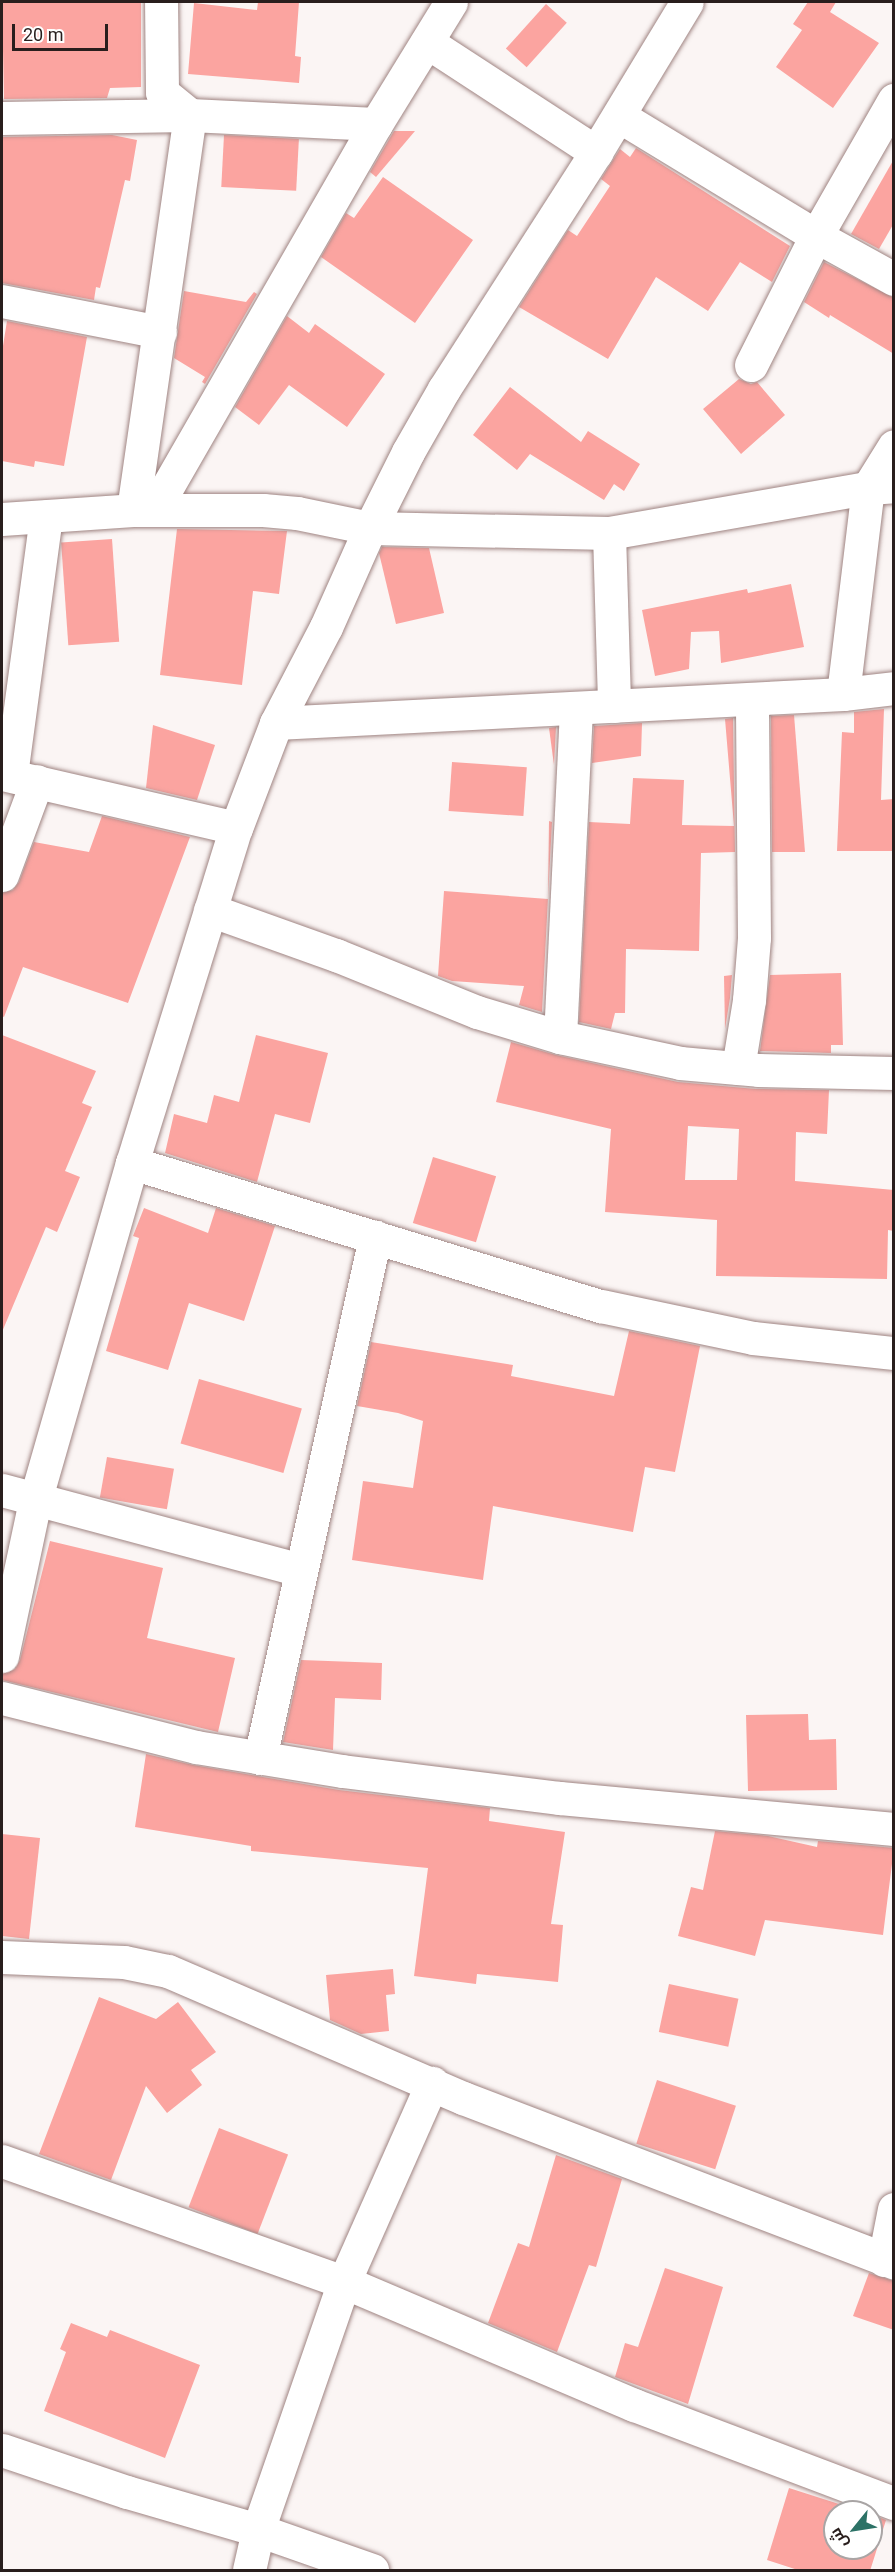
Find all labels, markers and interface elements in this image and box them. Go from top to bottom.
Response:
scale bar [15,12,111,50]
text: 20 m [23,24,63,45]
north arrow [823,2500,883,2560]
text: ش [825,2525,852,2552]

